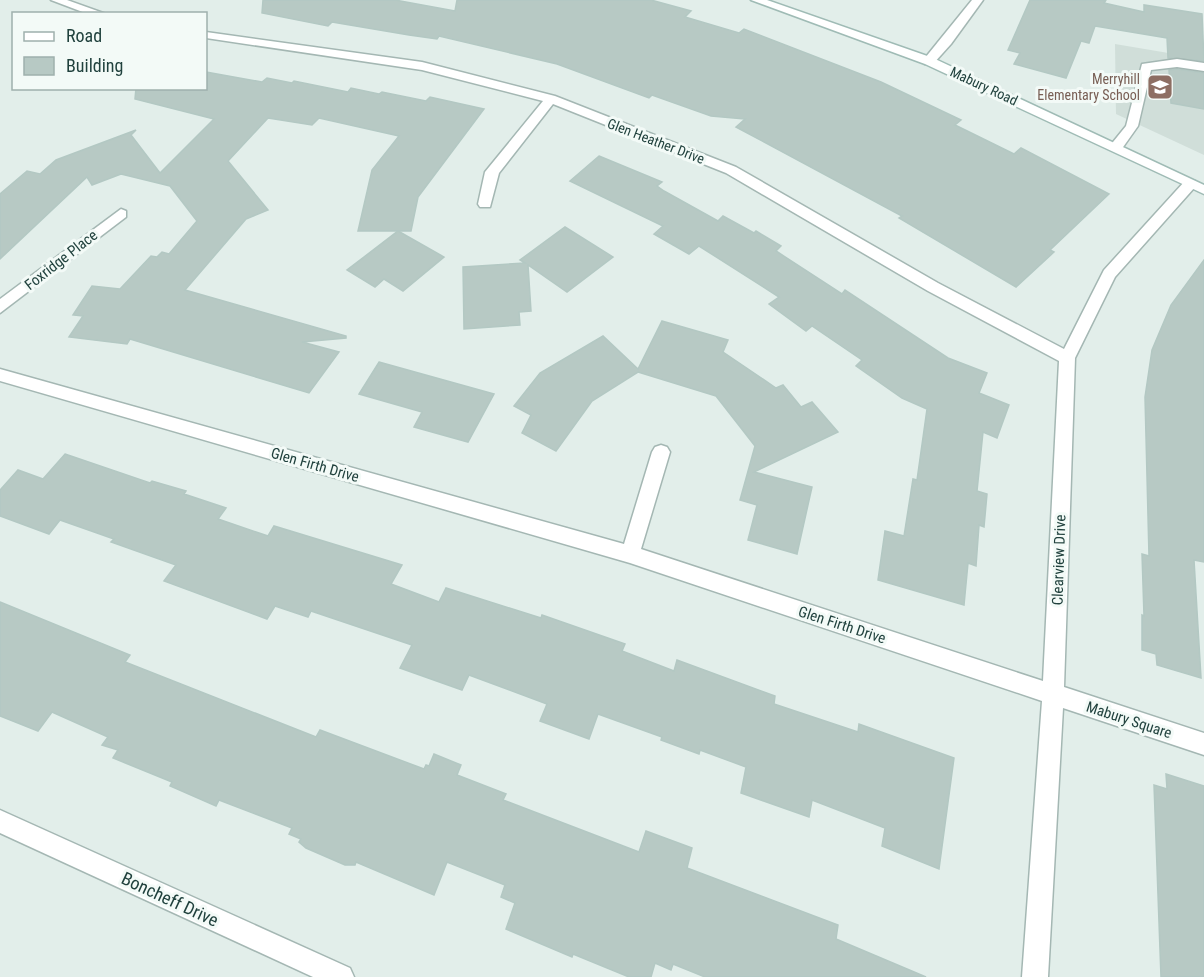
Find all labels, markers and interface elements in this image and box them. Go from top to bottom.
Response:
legend [12,12,207,90]
text: Road [66,25,102,46]
text: Building [66,55,123,76]
street label: Mabury Road [948,63,1020,109]
place label: Merryhill Elementary School [1037,71,1140,103]
school or university icon: Merryhill Elementary School [1145,72,1175,102]
street label: Glen Heather Drive [605,115,707,167]
street label: Foxridge Place [21,226,101,294]
street label: Glen Firth Drive [269,444,361,486]
street label: Clearview Drive [1048,514,1070,606]
street label: Glen Firth Drive [796,602,888,648]
street label: Mabury Square [1084,698,1174,742]
street label: Boncheff Drive [118,867,222,931]

